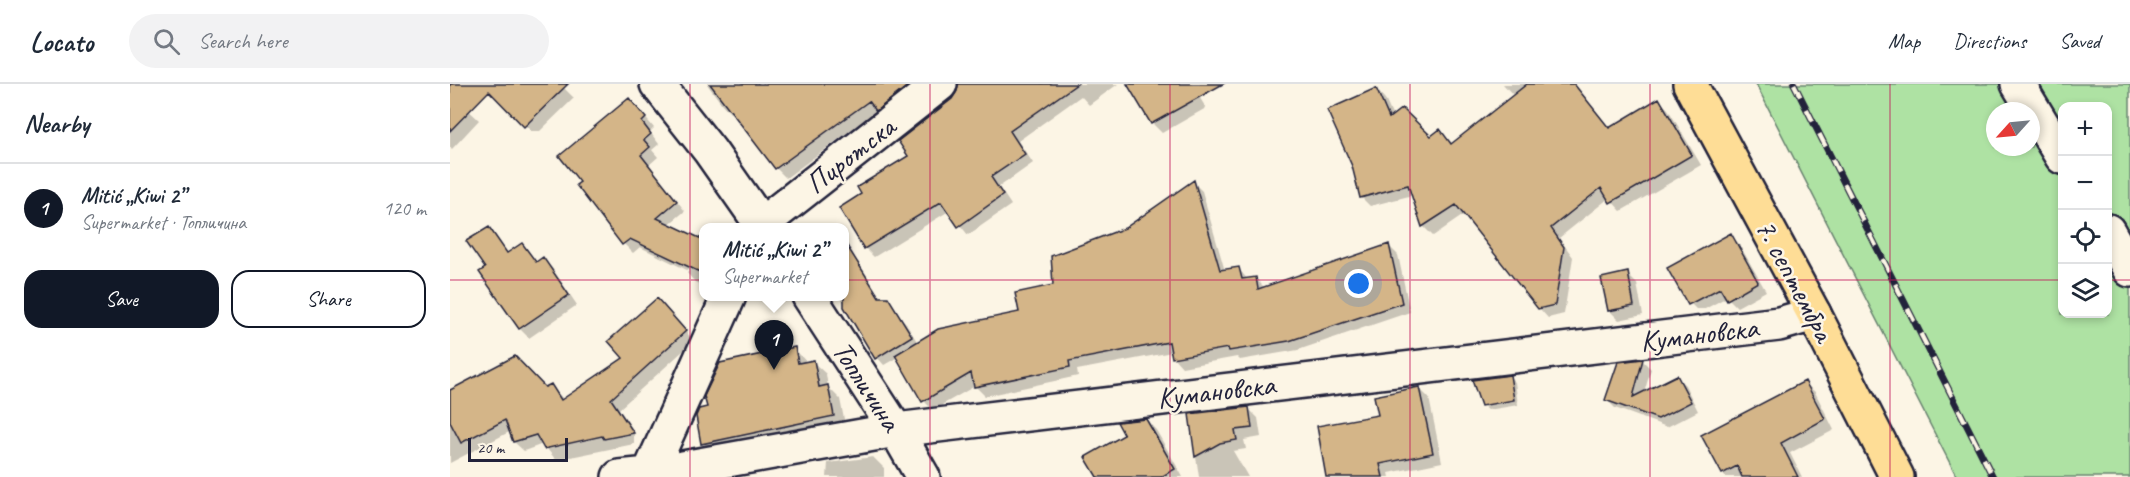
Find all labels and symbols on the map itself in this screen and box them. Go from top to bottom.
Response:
north arrow [1986,102,2040,156]
street label: Пиротска [797,106,905,202]
street label: 7. септембра [1747,212,1844,350]
your location [1344,269,1373,298]
street label: Кумановска [1638,308,1762,360]
pin: 1 [754,320,794,370]
street label: Топличина [824,334,911,440]
street label: Кумановска [1155,365,1279,417]
scale bar [468,435,568,462]

